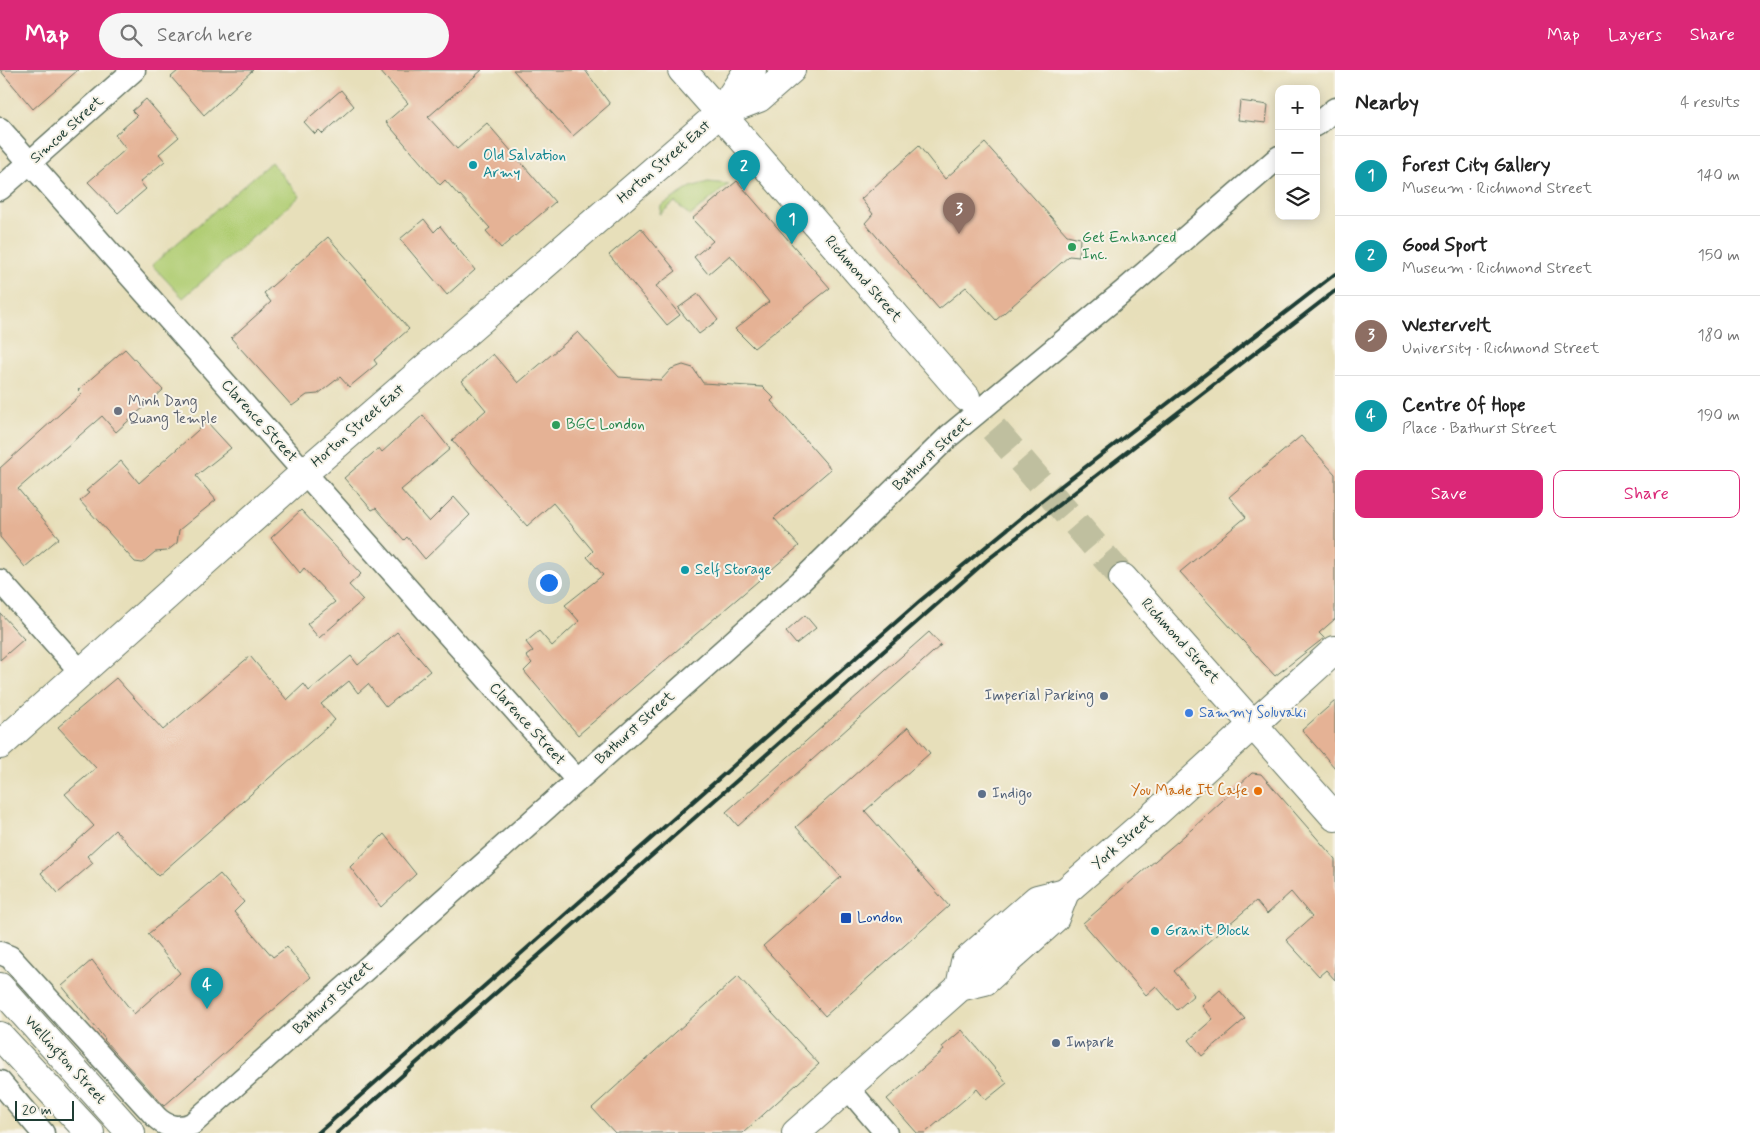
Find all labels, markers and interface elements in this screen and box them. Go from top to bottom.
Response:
search box [99,13,449,58]
text: Map [25,20,69,51]
icon: search [117,21,145,49]
text: Search here [157,23,253,48]
text: Map [1547,23,1580,47]
text: Layers [1608,23,1662,47]
text: Share [1690,23,1735,47]
map controls [1275,85,1320,220]
button: + [1275,85,1320,130]
text: Nearby [1355,89,1419,117]
street label: Simcoe Street [26,92,108,168]
text: 4 results [1680,92,1740,113]
street label: Horton Street East [613,115,716,208]
button: − [1275,130,1320,175]
place label: Old Salvation Army [483,146,566,183]
pin: 2 [728,150,760,191]
text: Forest City Gallery [1402,153,1551,178]
marker: Old Salvation Army [467,159,479,171]
text: 1 [1367,165,1375,186]
text: 140 m [1696,165,1740,186]
button: layers [1275,175,1320,220]
text: Museum · Richmond Street [1402,178,1592,199]
pin: 3 [943,193,975,234]
pin: 1 [776,203,808,244]
place label: Get Enhanced Inc. [1082,228,1176,265]
street label: Richmond Street [820,232,906,327]
text: Good Sport [1402,233,1488,258]
marker: Get Enhanced Inc. [1066,241,1078,253]
text: 2 [1367,245,1375,266]
text: 150 m [1698,245,1740,266]
text: Museum · Richmond Street [1402,258,1592,279]
text: Westervelt [1402,313,1491,338]
text: 3 [1367,325,1375,346]
text: 180 m [1697,325,1740,346]
text: University · Richmond Street [1402,338,1600,359]
street label: Clarence Street [216,375,302,467]
street label: Horton Street East [307,379,410,472]
place label: Minh Dang Quang Temple [128,392,217,430]
text: Centre Of Hope [1402,393,1526,418]
marker: Minh Dang Quang Temple [112,405,124,417]
text: 4 [1366,405,1376,426]
text: 190 m [1697,405,1740,426]
street label: Bathurst Street [888,412,976,496]
place label: BGC London [566,415,645,435]
text: Place · Bathurst Street [1402,418,1557,439]
marker: BGC London [550,419,562,431]
button: Save [1355,470,1543,518]
button: Share [1553,470,1740,518]
place label: Self Storage [695,560,772,580]
marker: Self Storage [679,564,691,576]
your location [536,570,562,596]
street label: Richmond Street [1136,594,1224,688]
street label: Clarence Street [484,678,570,770]
place label: Imperial Parking [985,686,1094,707]
street label: Bathurst Street [591,687,679,769]
marker: Imperial Parking [1098,690,1110,702]
place label: Sammy Soluvaki [1199,703,1306,723]
marker: Sammy Soluvaki [1183,707,1195,719]
place label: You Made It Cafe [1131,781,1248,801]
place label: Indigo [992,784,1032,805]
marker: You Made It Cafe [1252,785,1264,797]
marker: Indigo [976,788,988,800]
street label: York Street [1088,809,1158,874]
place label: London [857,908,903,928]
marker: London [839,911,853,925]
place label: Granit Block [1165,921,1250,941]
marker: Granit Block [1149,925,1161,937]
street label: Bathurst Street [289,957,377,1039]
pin: 4 [191,968,223,1009]
street label: Wellington Street [19,1011,110,1110]
place label: Impark [1066,1033,1114,1053]
marker: Impark [1050,1037,1062,1049]
scale bar [15,1098,74,1121]
text: 20 m [22,1101,52,1119]

